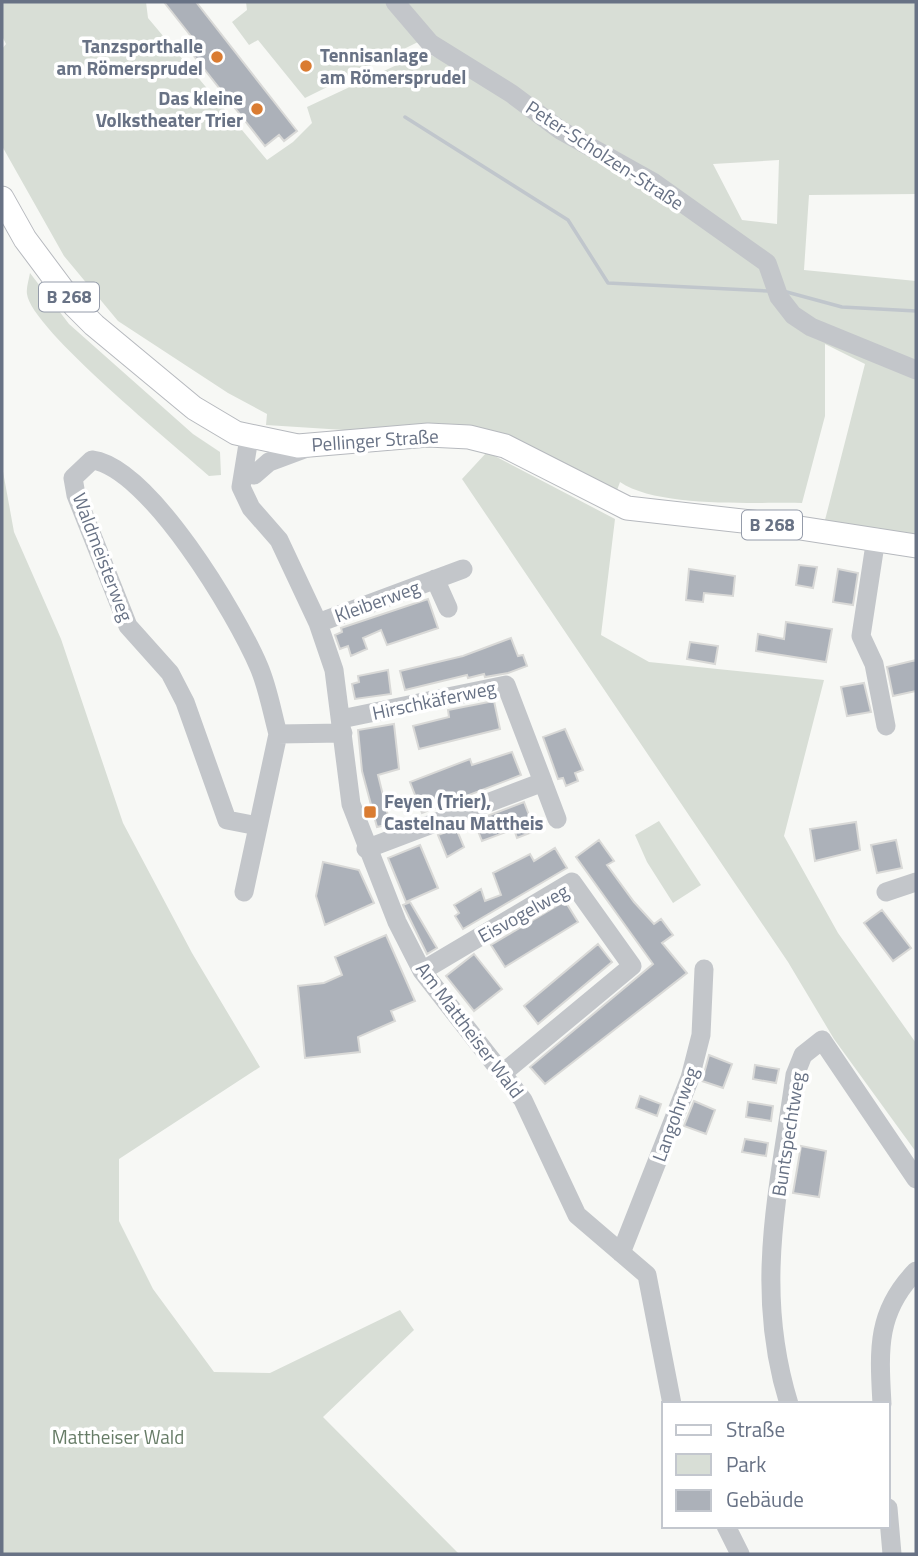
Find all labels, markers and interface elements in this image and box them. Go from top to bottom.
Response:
place label: Tanzsporthalle am Römersprudel [57,31,203,82]
place label: Tennisanlage am Römersprudel [320,40,466,91]
marker: Tanzsporthalle am Römersprudel [209,49,225,65]
marker: Tennisanlage am Römersprudel [298,58,314,74]
place label: Das kleine Volkstheater Trier [96,83,243,134]
street label: Peter-Scholzen-Straße [521,93,690,217]
marker: Das kleine Volkstheater Trier [249,101,265,117]
road number: B 268 [39,282,99,312]
street label: Pellinger Straße [310,421,440,458]
street label: Waldmeisterweg [66,488,141,626]
road number: B 268 [742,510,802,540]
street label: Kleiberweg [330,572,424,629]
street label: Hirschkäferweg [370,672,499,727]
place label: Feyen (Trier), Castelnau Mattheis [384,786,544,837]
marker: Feyen (Trier), Castelnau Mattheis [362,804,378,820]
street label: Eisvogelweg [472,876,574,949]
street label: Am Mattheiser Wald [410,956,531,1104]
street label: Langohrweg [644,1062,705,1165]
street label: Buntspechtweg [763,1069,812,1198]
legend [662,1402,890,1528]
text: Straße [726,1413,785,1445]
park label: Mattheiser Wald [52,1422,184,1451]
text: Park [726,1448,766,1480]
text: Gebäude [726,1483,804,1515]

